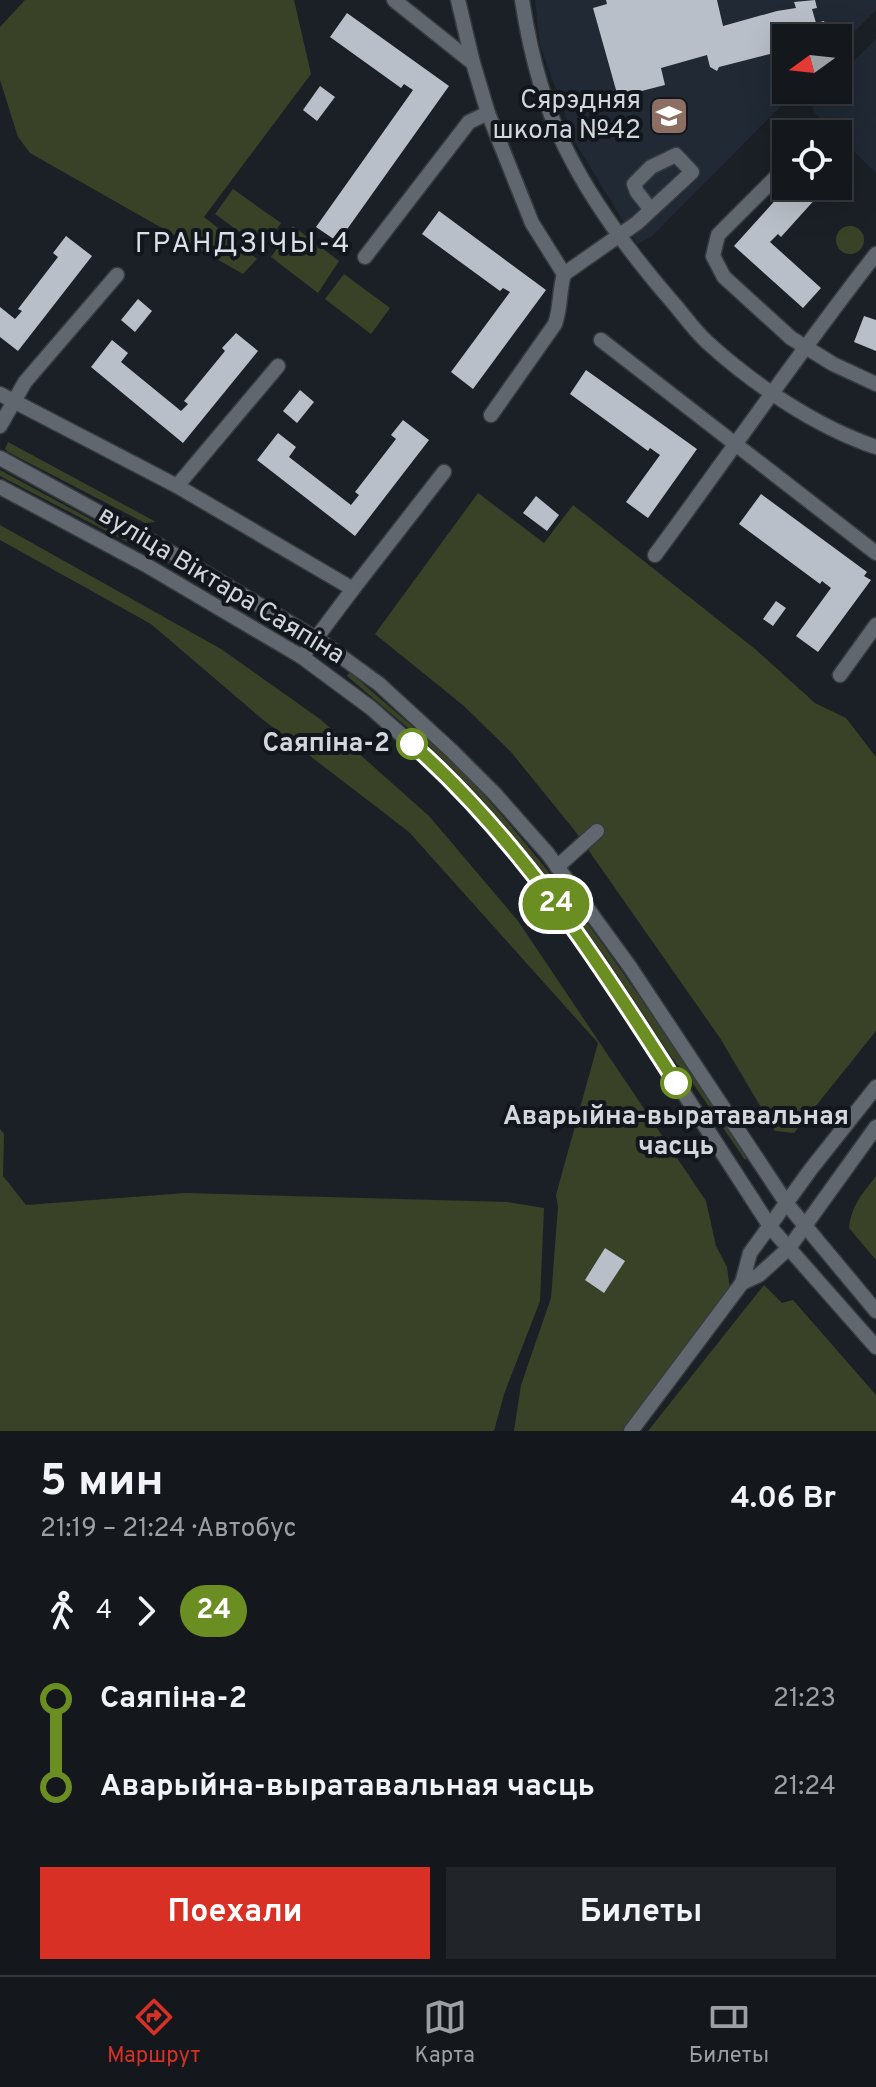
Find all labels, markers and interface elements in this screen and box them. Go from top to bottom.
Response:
north arrow [772,24,852,104]
map controls [772,24,852,200]
place label: Сярэдняя школа №42 [492,85,641,148]
school or university icon: Сярэдняя школа №42 [648,95,690,137]
button: locate [772,120,852,200]
district label: ГРАНДЗІЧЫ-4 [135,227,351,263]
street label: вуліца Віктара Саяпіна [92,499,350,673]
place label: Саяпіна-2 [263,728,390,761]
marker: Саяпіна-2 [397,729,427,759]
line badge: 24 [520,878,592,930]
text: 24 [538,886,574,922]
marker: Аварыйна-выратавальная часць [661,1068,691,1098]
place label: Аварыйна-выратавальная часць [503,1101,849,1164]
text: 5 мин [40,1455,164,1511]
text: 4.06 Br [731,1481,836,1518]
text: 21:19 – 21:24 · Автобус [40,1513,297,1546]
icon: walk [40,1589,84,1633]
icon: forward [124,1589,168,1633]
text: 24 [196,1593,231,1629]
text: 4 [96,1595,112,1628]
text: Саяпіна-2 [100,1681,247,1718]
text: 21:23 [773,1683,836,1716]
text: Аварыйна-выратавальная часць [100,1769,595,1806]
text: 21:24 [773,1771,836,1804]
button: Поехали [40,1867,430,1959]
button: Билеты [446,1867,836,1959]
tab: Маршрут [107,1995,201,2070]
tab: Карта [415,1995,475,2070]
tab: Билеты [689,1995,769,2070]

